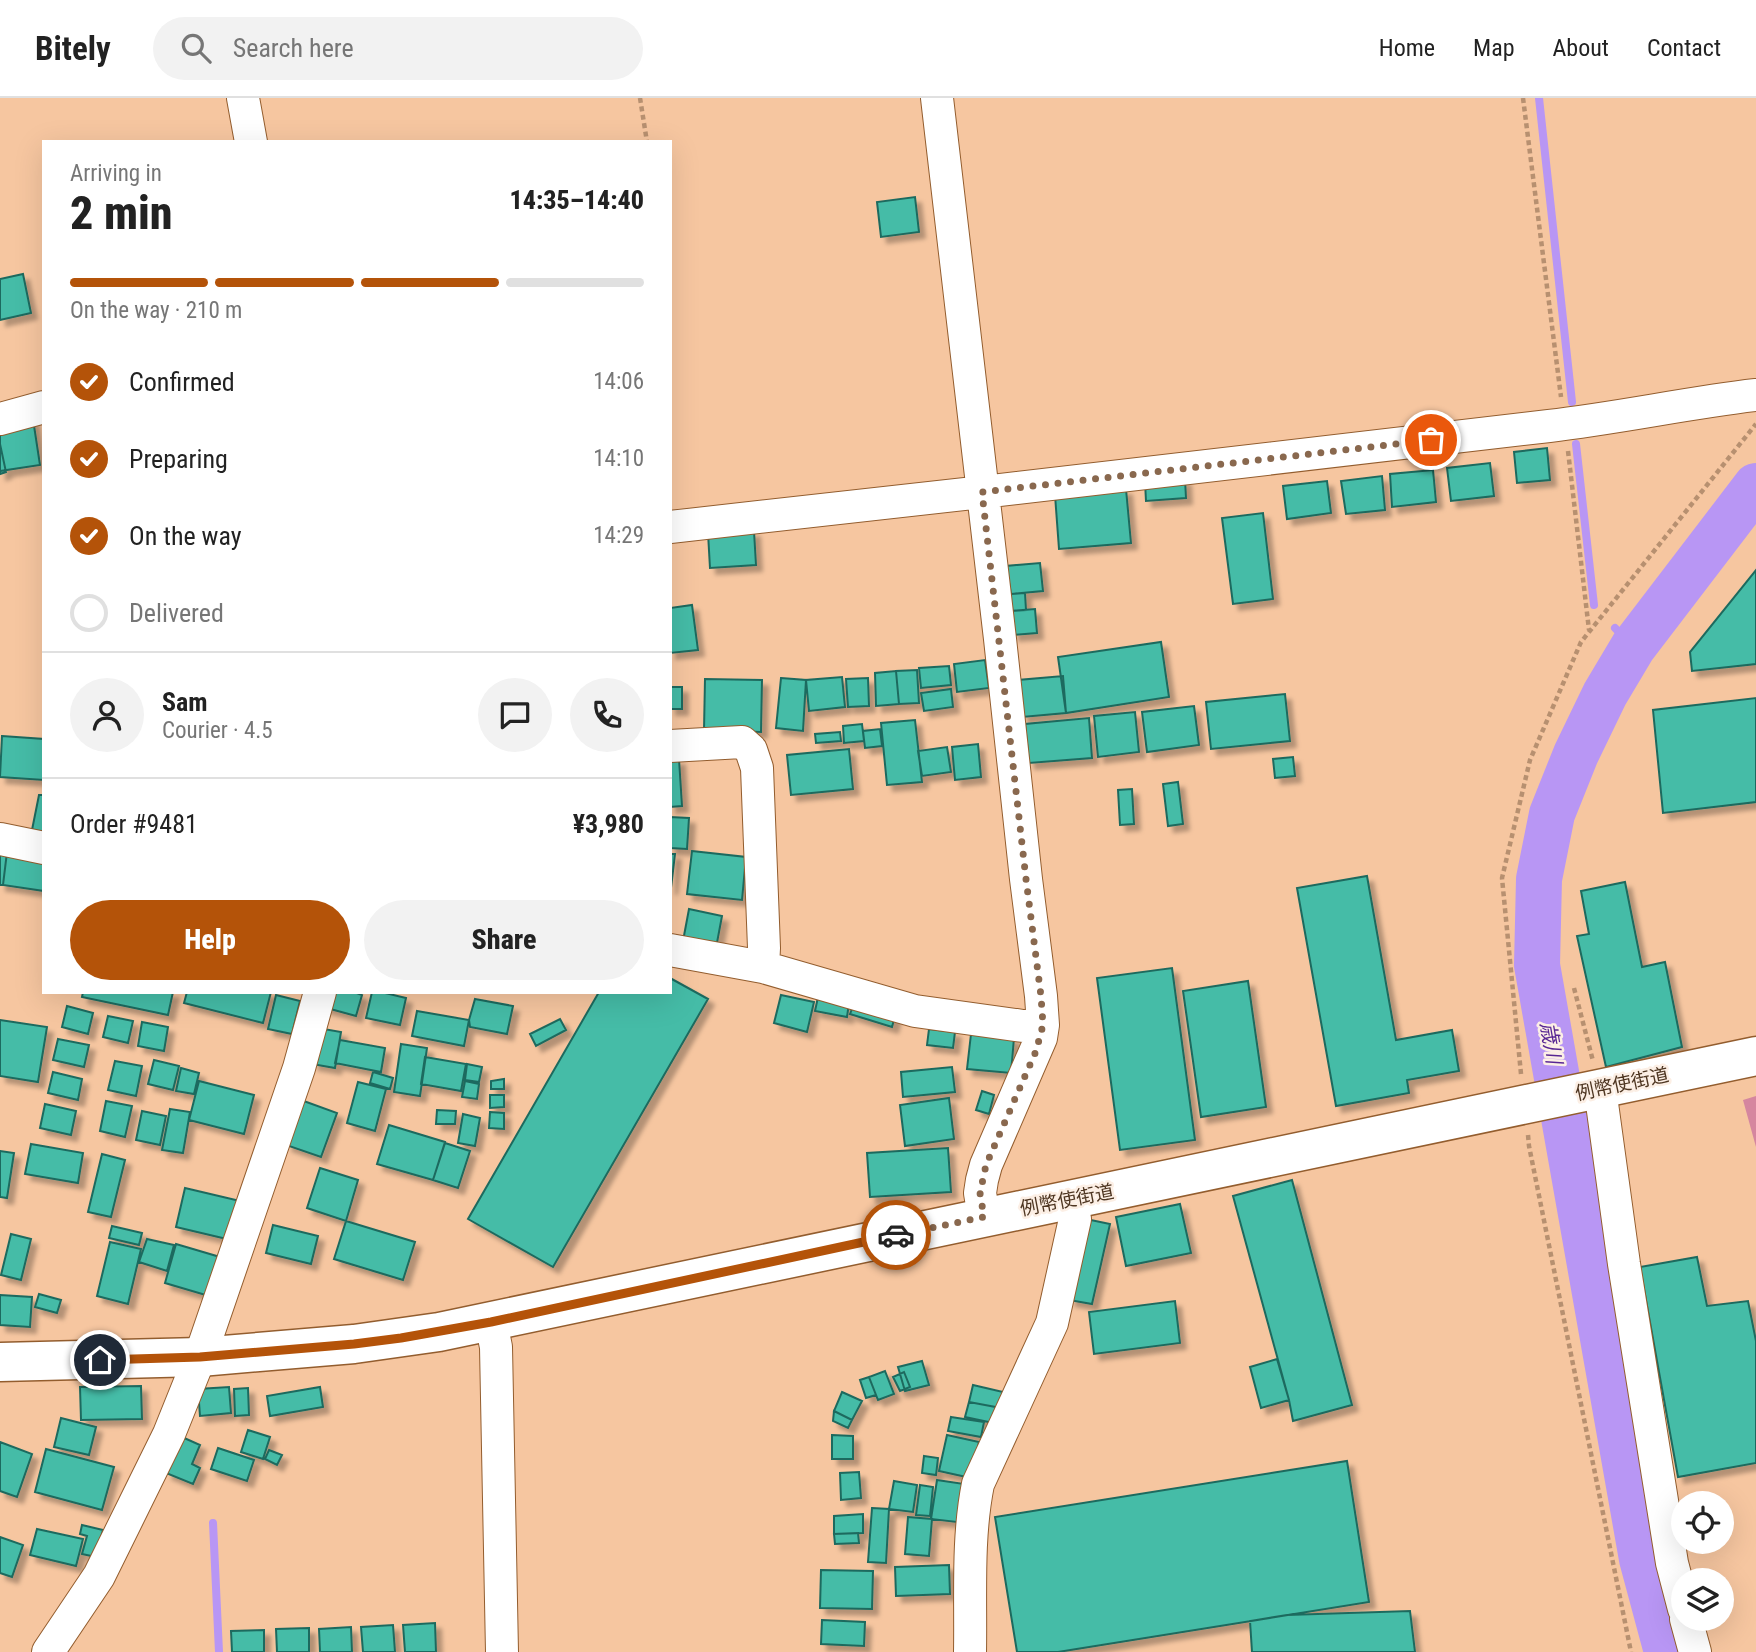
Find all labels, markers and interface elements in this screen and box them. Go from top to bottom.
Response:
search box [153,17,643,80]
text: Bitely [35,29,111,68]
icon: search [177,29,215,67]
text: Search here [233,33,354,63]
text: Home [1379,34,1435,62]
text: Map [1473,34,1515,62]
text: About [1553,34,1609,62]
text: Contact [1647,34,1721,62]
text: Arriving in [70,160,162,187]
text: 14:35–14:40 [510,185,644,215]
text: 2 min [70,186,173,240]
text: On the way · 210 m [70,297,242,324]
icon: check [70,363,108,401]
text: Confirmed [129,367,235,397]
text: 14:06 [593,368,644,395]
pin [1401,410,1461,470]
icon: bag [1412,421,1450,459]
icon: check [70,440,108,478]
text: Preparing [129,444,228,474]
text: 14:10 [593,445,644,472]
icon: check [70,517,108,555]
text: On the way [129,521,242,551]
text: 14:29 [593,522,644,549]
text: Delivered [129,598,224,628]
button: person [70,678,144,752]
button: chat [478,678,552,752]
button: phone [570,678,644,752]
text: Sam [162,687,208,717]
text: Courier · 4.5 [162,717,273,744]
text: Order #9481 [70,809,198,839]
text: ¥3,980 [573,809,644,839]
button: Help [70,900,350,980]
button: Share [364,900,644,980]
water label: 歳川 [1536,1020,1567,1068]
street label: 例幣使街道 [1573,1063,1671,1105]
street label: 例幣使街道 [1018,1180,1116,1220]
courier [861,1200,931,1270]
icon: car [877,1216,915,1254]
pin [70,1330,130,1390]
icon: home [81,1341,119,1379]
map controls [1671,1491,1734,1631]
button: locate [1671,1491,1734,1554]
button: layers [1671,1568,1734,1631]

